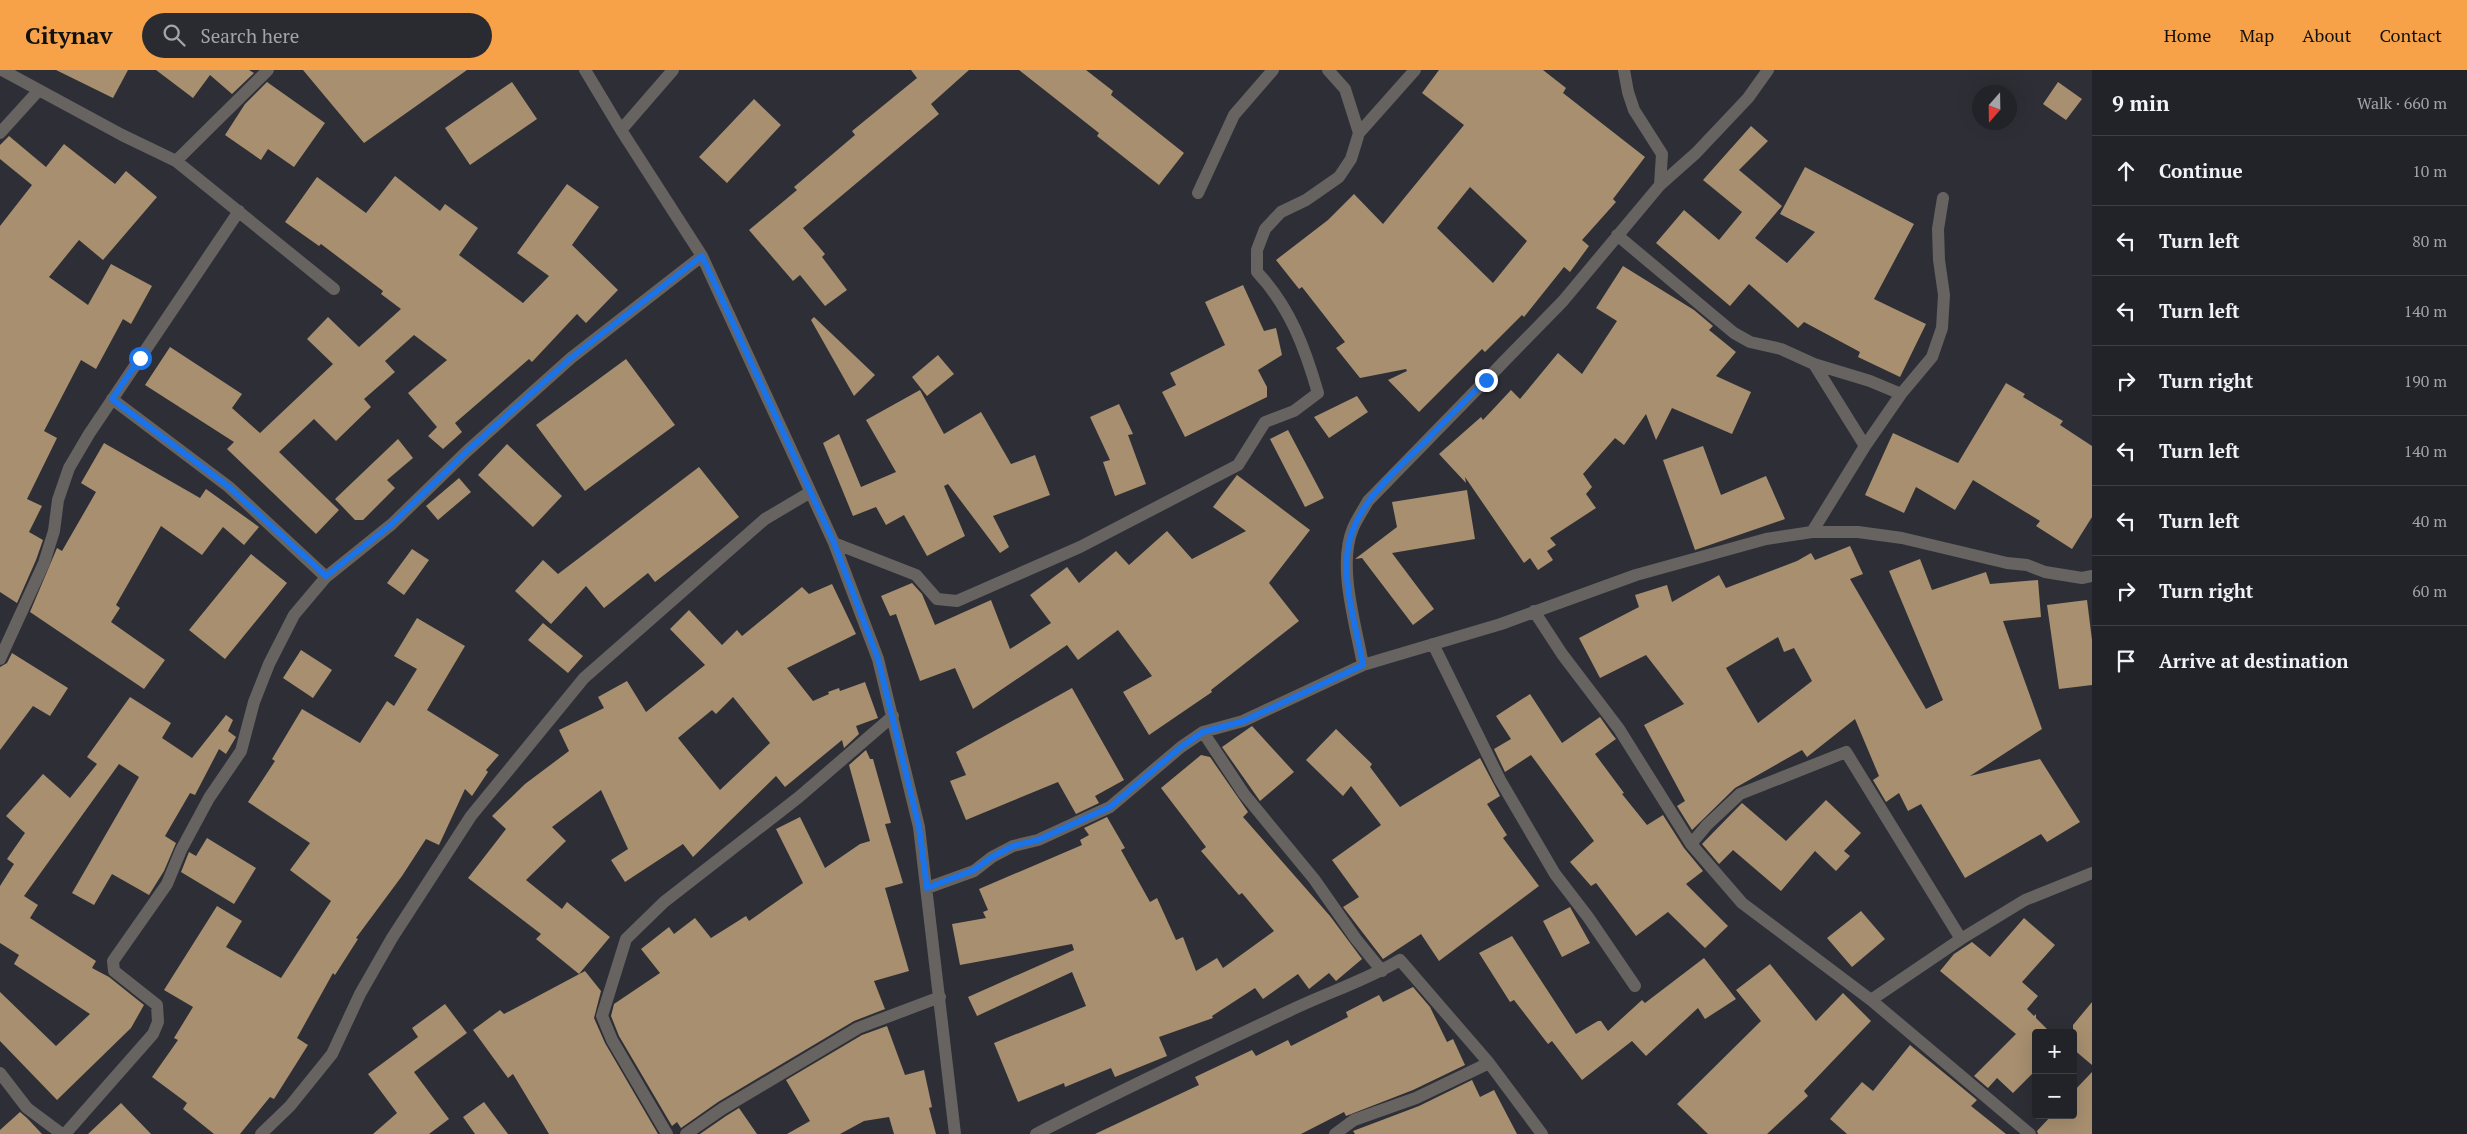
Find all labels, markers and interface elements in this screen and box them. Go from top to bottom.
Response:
search box [142,13,492,58]
text: Citynav [25,19,112,51]
icon: search [160,21,188,49]
text: Search here [200,23,299,48]
text: Home [2164,23,2211,47]
text: Map [2239,23,2274,47]
text: About [2302,23,2351,47]
text: Contact [2379,23,2442,47]
north arrow [1972,85,2017,130]
text: 9 min [2112,89,2169,117]
text: Walk · 660 m [2357,92,2447,114]
icon: ahead [2112,157,2140,185]
text: Continue [2159,158,2243,183]
text: 10 m [2412,160,2447,182]
icon: left [2112,227,2140,255]
text: Turn left [2159,228,2240,253]
text: 80 m [2412,230,2447,252]
icon: left [2112,297,2140,325]
text: Turn left [2159,298,2240,323]
text: 140 m [2404,300,2447,322]
route start [129,347,152,370]
icon: right [2112,367,2140,395]
text: Turn right [2159,368,2253,393]
route end [1475,369,1498,392]
text: 190 m [2404,370,2447,392]
icon: left [2112,437,2140,465]
text: Turn left [2159,438,2240,463]
text: 140 m [2404,440,2447,462]
icon: left [2112,507,2140,535]
text: Turn left [2159,508,2240,533]
text: 40 m [2412,510,2447,532]
icon: right [2112,577,2140,605]
text: Turn right [2159,578,2253,603]
text: 60 m [2412,580,2447,602]
icon: arrive [2112,647,2140,675]
text: Arrive at destination [2159,648,2348,673]
map controls [2032,1029,2077,1119]
button: + [2032,1029,2077,1074]
button: − [2032,1074,2077,1119]

